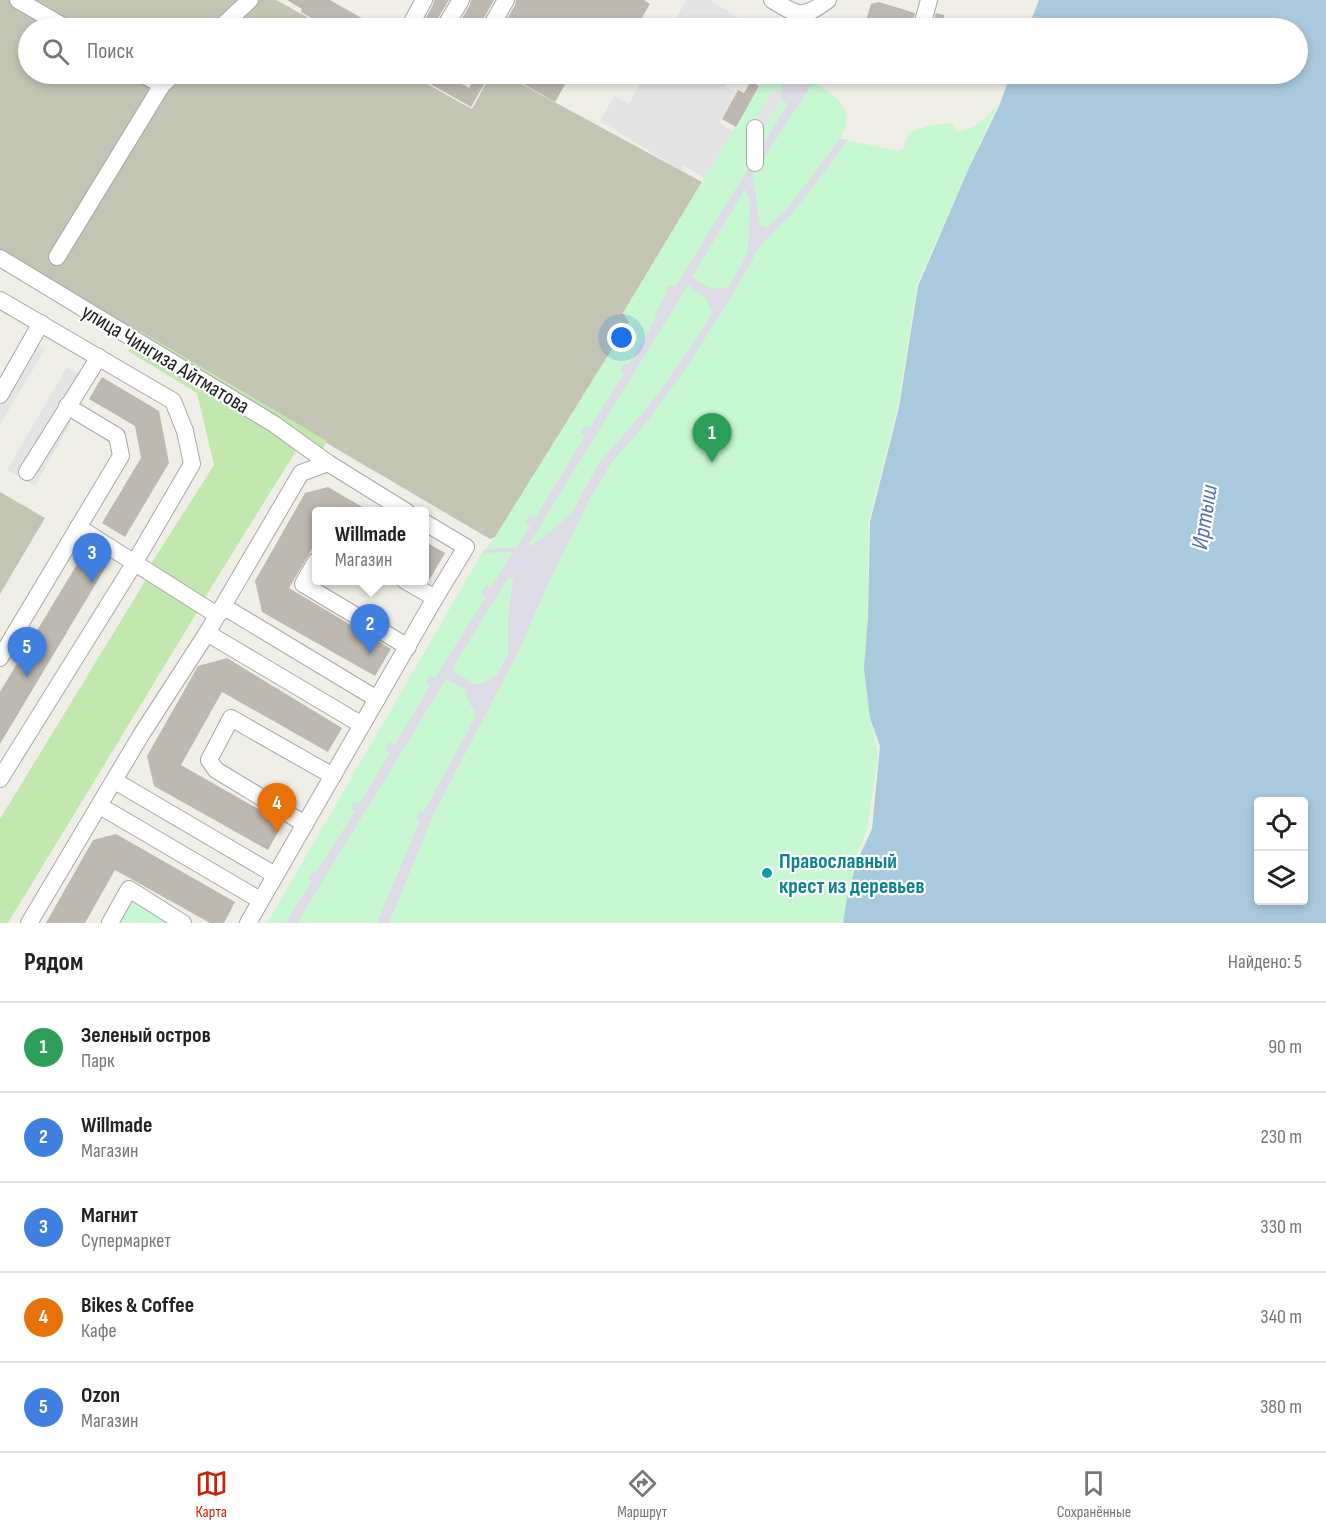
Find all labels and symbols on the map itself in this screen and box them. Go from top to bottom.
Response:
street label: улица Чингиза Айтматова [76,299,254,420]
your location [607,323,636,352]
pin: 1 [692,414,732,463]
water label: Иртыш [1185,483,1224,551]
pin: 3 [72,534,112,583]
pin: 2 [350,604,389,654]
pin: 5 [8,628,46,677]
pin: 4 [258,784,296,833]
place label: Православный крест из деревьев [779,848,924,900]
marker: Православный крест из деревьев [760,866,774,880]

